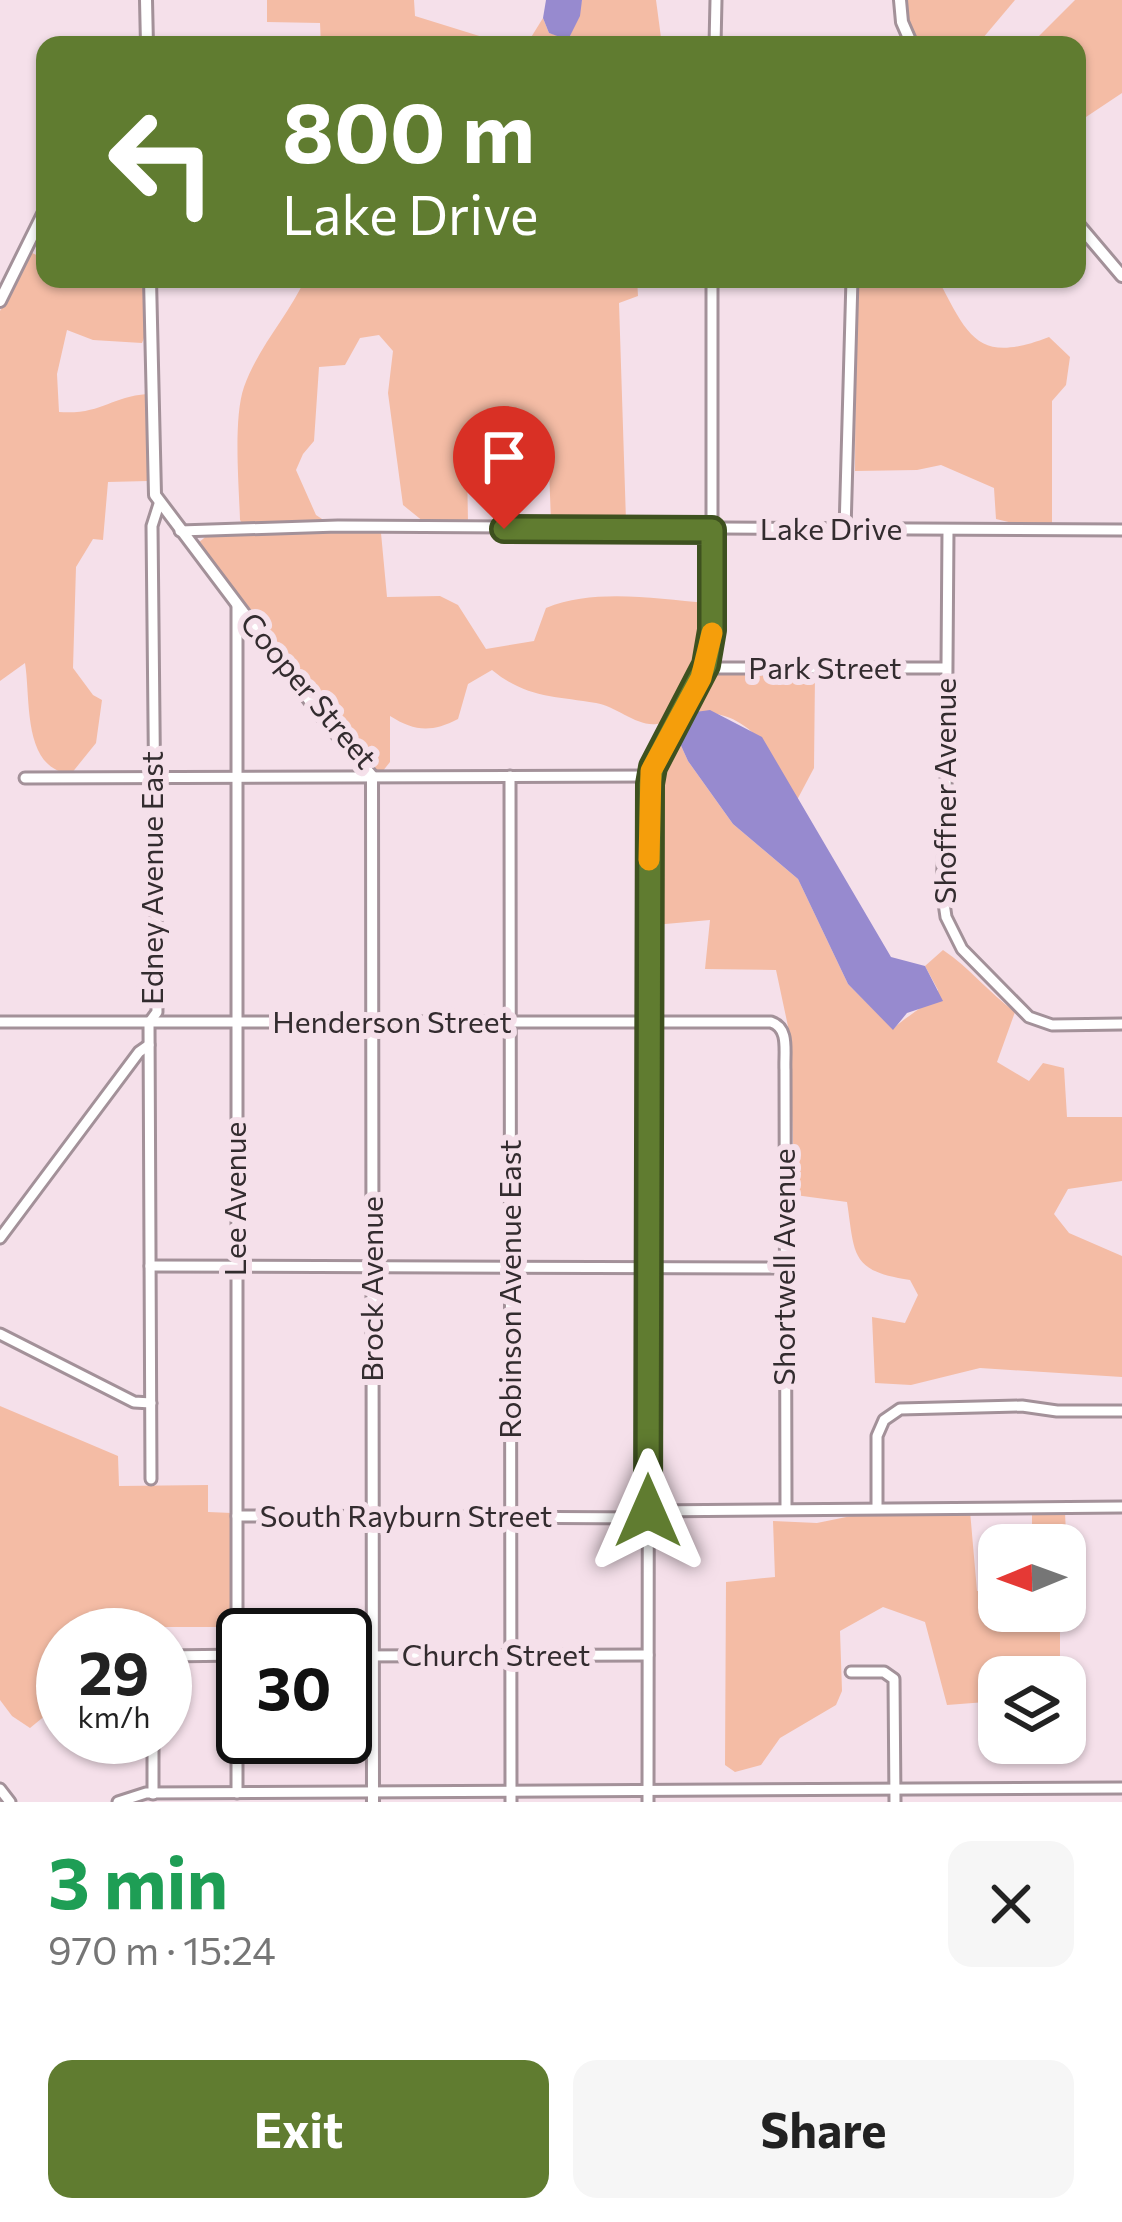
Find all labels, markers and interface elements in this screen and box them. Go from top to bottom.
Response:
text: 800 m [282,78,535,180]
icon: left [84,84,240,240]
text: Lake Drive [282,180,538,246]
pin [453,406,555,529]
icon: arrive [471,424,537,490]
street label: Lake Drive [760,509,902,546]
street label: Cooper Street [234,604,386,775]
street label: Park Street [748,648,902,685]
street label: Shoffner Avenue [925,678,962,904]
street label: Edney Avenue East [132,751,169,1005]
street label: Henderson Street [272,1002,512,1039]
street label: Lee Avenue [215,1122,252,1276]
street label: Robinson Avenue East [490,1139,527,1439]
street label: Shortwell Avenue [764,1148,801,1386]
street label: Brock Avenue [352,1196,389,1382]
position arrow [585,1448,711,1574]
street label: South Rayburn Street [260,1496,552,1533]
north arrow [978,1524,1086,1632]
map controls [978,1524,1086,1764]
speed limit sign: 30 [216,1608,372,1764]
text: 29 [79,1634,149,1707]
street label: Church Street [402,1635,590,1672]
button: layers [978,1656,1086,1764]
text: km/h [78,1697,150,1734]
text: 3 min [48,1836,228,1924]
button: close [948,1841,1074,1967]
text: 970 m · 15:24 [48,1925,276,1973]
button: Exit [48,2060,549,2198]
button: Share [573,2060,1074,2198]

